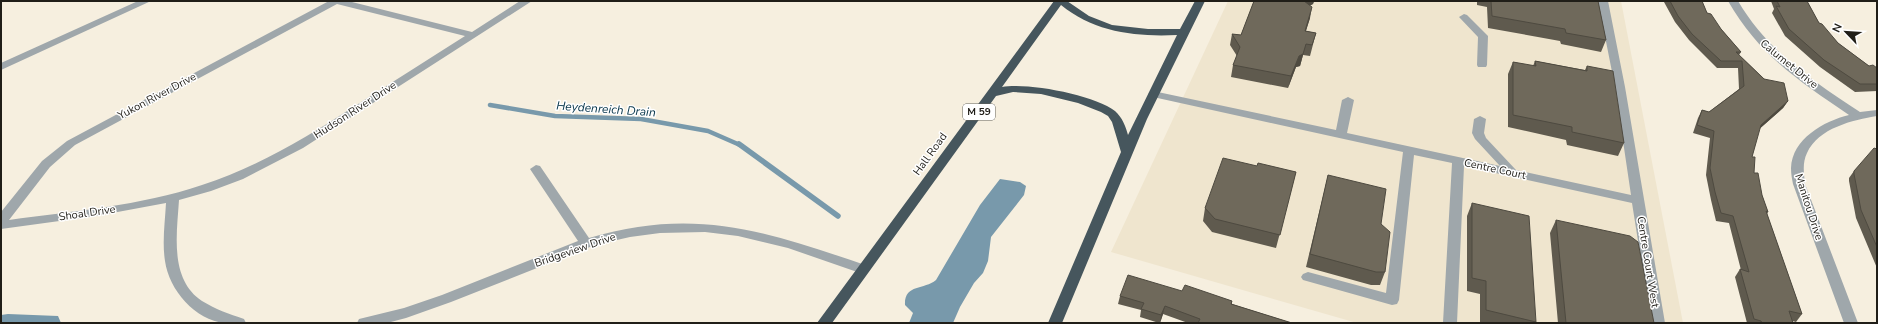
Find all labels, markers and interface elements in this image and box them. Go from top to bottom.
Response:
north arrow [1826,12,1866,52]
text: N [1829,21,1846,35]
street label: Calumet Drive [1757,36,1821,92]
street label: Yukon River Drive [114,69,199,123]
street label: Hudson River Drive [311,78,399,142]
water label: Heydenreich Drain [556,98,656,120]
road number: M 59 [963,104,995,120]
street label: Hall Road [909,130,951,178]
street label: Centre Court [1463,155,1527,183]
street label: Manitou Drive [1791,172,1827,242]
street label: Shoal Drive [58,202,116,224]
street label: Centre Court West [1633,215,1663,309]
street label: Bridgeview Drive [532,229,618,271]

